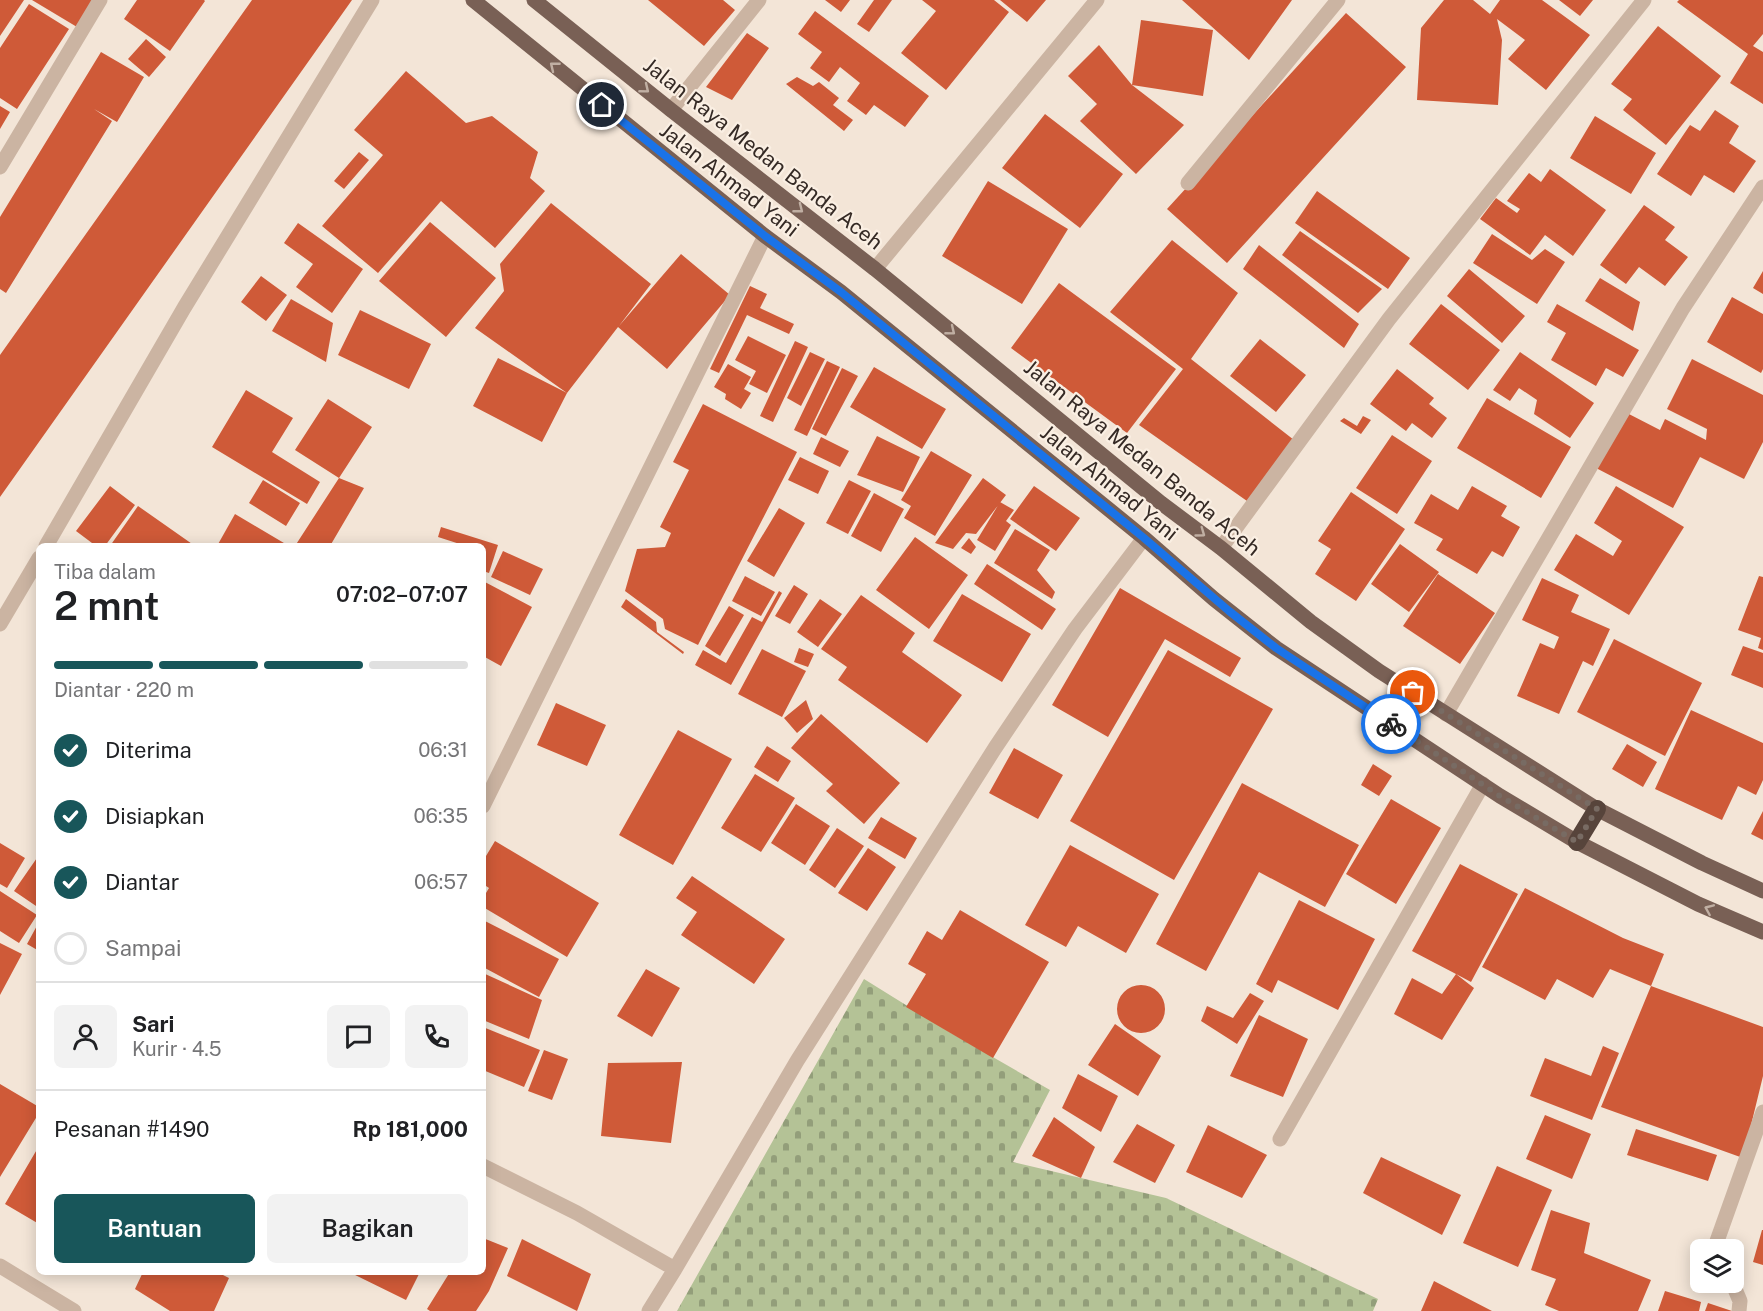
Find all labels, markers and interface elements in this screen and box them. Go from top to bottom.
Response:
street label: Jalan Raya Medan Banda Aceh [639,52,888,255]
one-way arrow [550,63,561,74]
pin [576,79,627,130]
one-way arrow [638,82,649,93]
icon: home [585,88,618,121]
street label: Jalan Ahmad Yani [655,118,804,242]
one-way arrow [792,202,803,213]
one-way arrow [944,324,955,335]
street label: Jalan Raya Medan Banda Aceh [1019,355,1265,561]
street label: Jalan Ahmad Yani [1036,420,1183,546]
one-way arrow [1194,525,1205,536]
text: Tiba dalam [54,560,156,584]
text: 07:02–07:07 [336,581,468,607]
text: 2 mnt [54,583,159,629]
pin [1387,667,1438,718]
icon: bag [1396,676,1429,709]
text: Diantar · 220 m [54,678,194,702]
courier [1361,694,1421,754]
icon: bike [1375,708,1408,741]
icon: check [54,734,87,767]
text: Diterima [105,737,192,763]
text: 06:31 [418,738,468,762]
icon: check [54,800,87,833]
text: Disiapkan [105,803,204,829]
text: 06:35 [414,804,468,828]
icon: check [54,866,87,899]
text: Diantar [105,869,179,895]
text: 06:57 [414,870,468,894]
one-way arrow [1705,904,1716,916]
text: Sampai [105,935,181,961]
button: person [54,1005,117,1068]
button: chat [327,1005,390,1068]
button: phone [405,1005,468,1068]
text: Sari [132,1011,174,1037]
text: Kurir · 4.5 [132,1037,222,1061]
text: Pesanan #1490 [54,1116,210,1142]
text: Rp 181,000 [352,1116,468,1142]
button: Bantuan [54,1194,255,1263]
button: Bagikan [267,1194,468,1263]
map controls [1690,1239,1744,1293]
button: layers [1690,1239,1744,1293]

